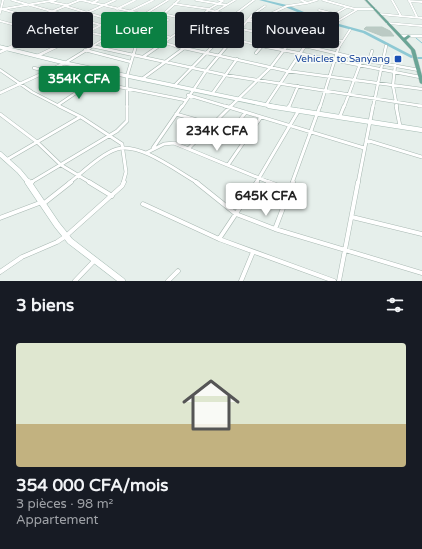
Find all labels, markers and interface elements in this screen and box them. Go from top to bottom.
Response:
chip: Acheter [12,12,93,48]
chip: Louer [101,12,167,48]
chip: Filtres [175,12,244,48]
chip: Nouveau [252,12,339,48]
place label: Vehicles to Sanyang [295,53,390,65]
marker: Vehicles to Sanyang [393,54,403,64]
pin: 354K CFA [38,66,120,100]
text: 354K CFA [48,71,110,87]
pin: 234K CFA [176,118,258,152]
text: 234K CFA [186,123,248,139]
pin: 645K CFA [225,183,307,217]
text: 645K CFA [235,188,297,204]
icon: filters [384,294,406,316]
text: 3 biens [16,295,74,316]
icon: home [175,369,247,441]
text: 354 000 CFA/mois [16,475,168,496]
text: 3 pièces · 98 m² [16,496,113,512]
text: Appartement [16,512,99,528]

